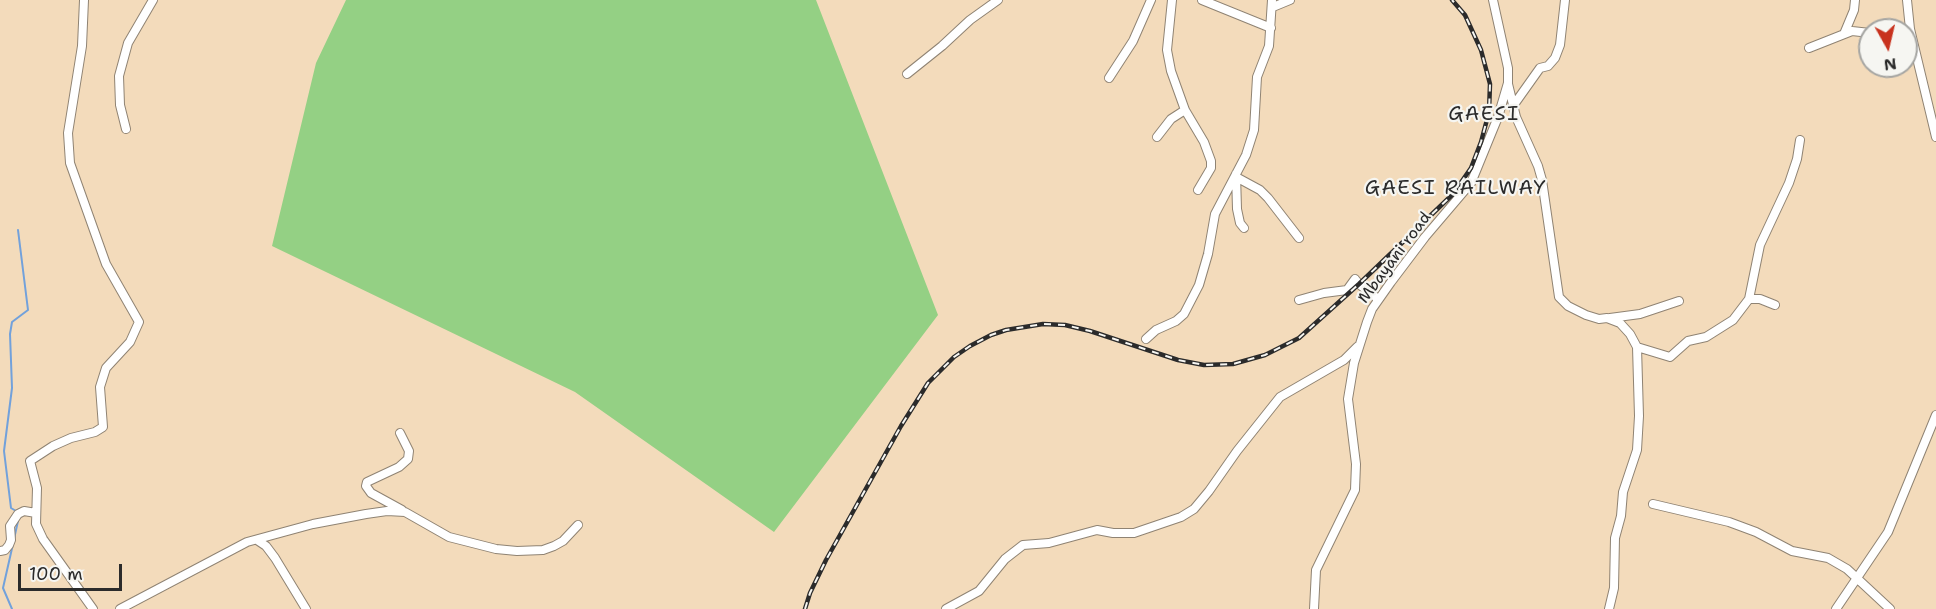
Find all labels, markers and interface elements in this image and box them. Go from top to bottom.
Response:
north arrow [1858,18,1918,78]
text: N [1883,53,1898,76]
district label: GAESI [1448,103,1520,127]
district label: GAESI RAILWAY [1365,177,1547,201]
street label: Mbayani road [1354,209,1436,307]
scale bar [21,552,124,590]
text: 100 m [29,562,83,586]

